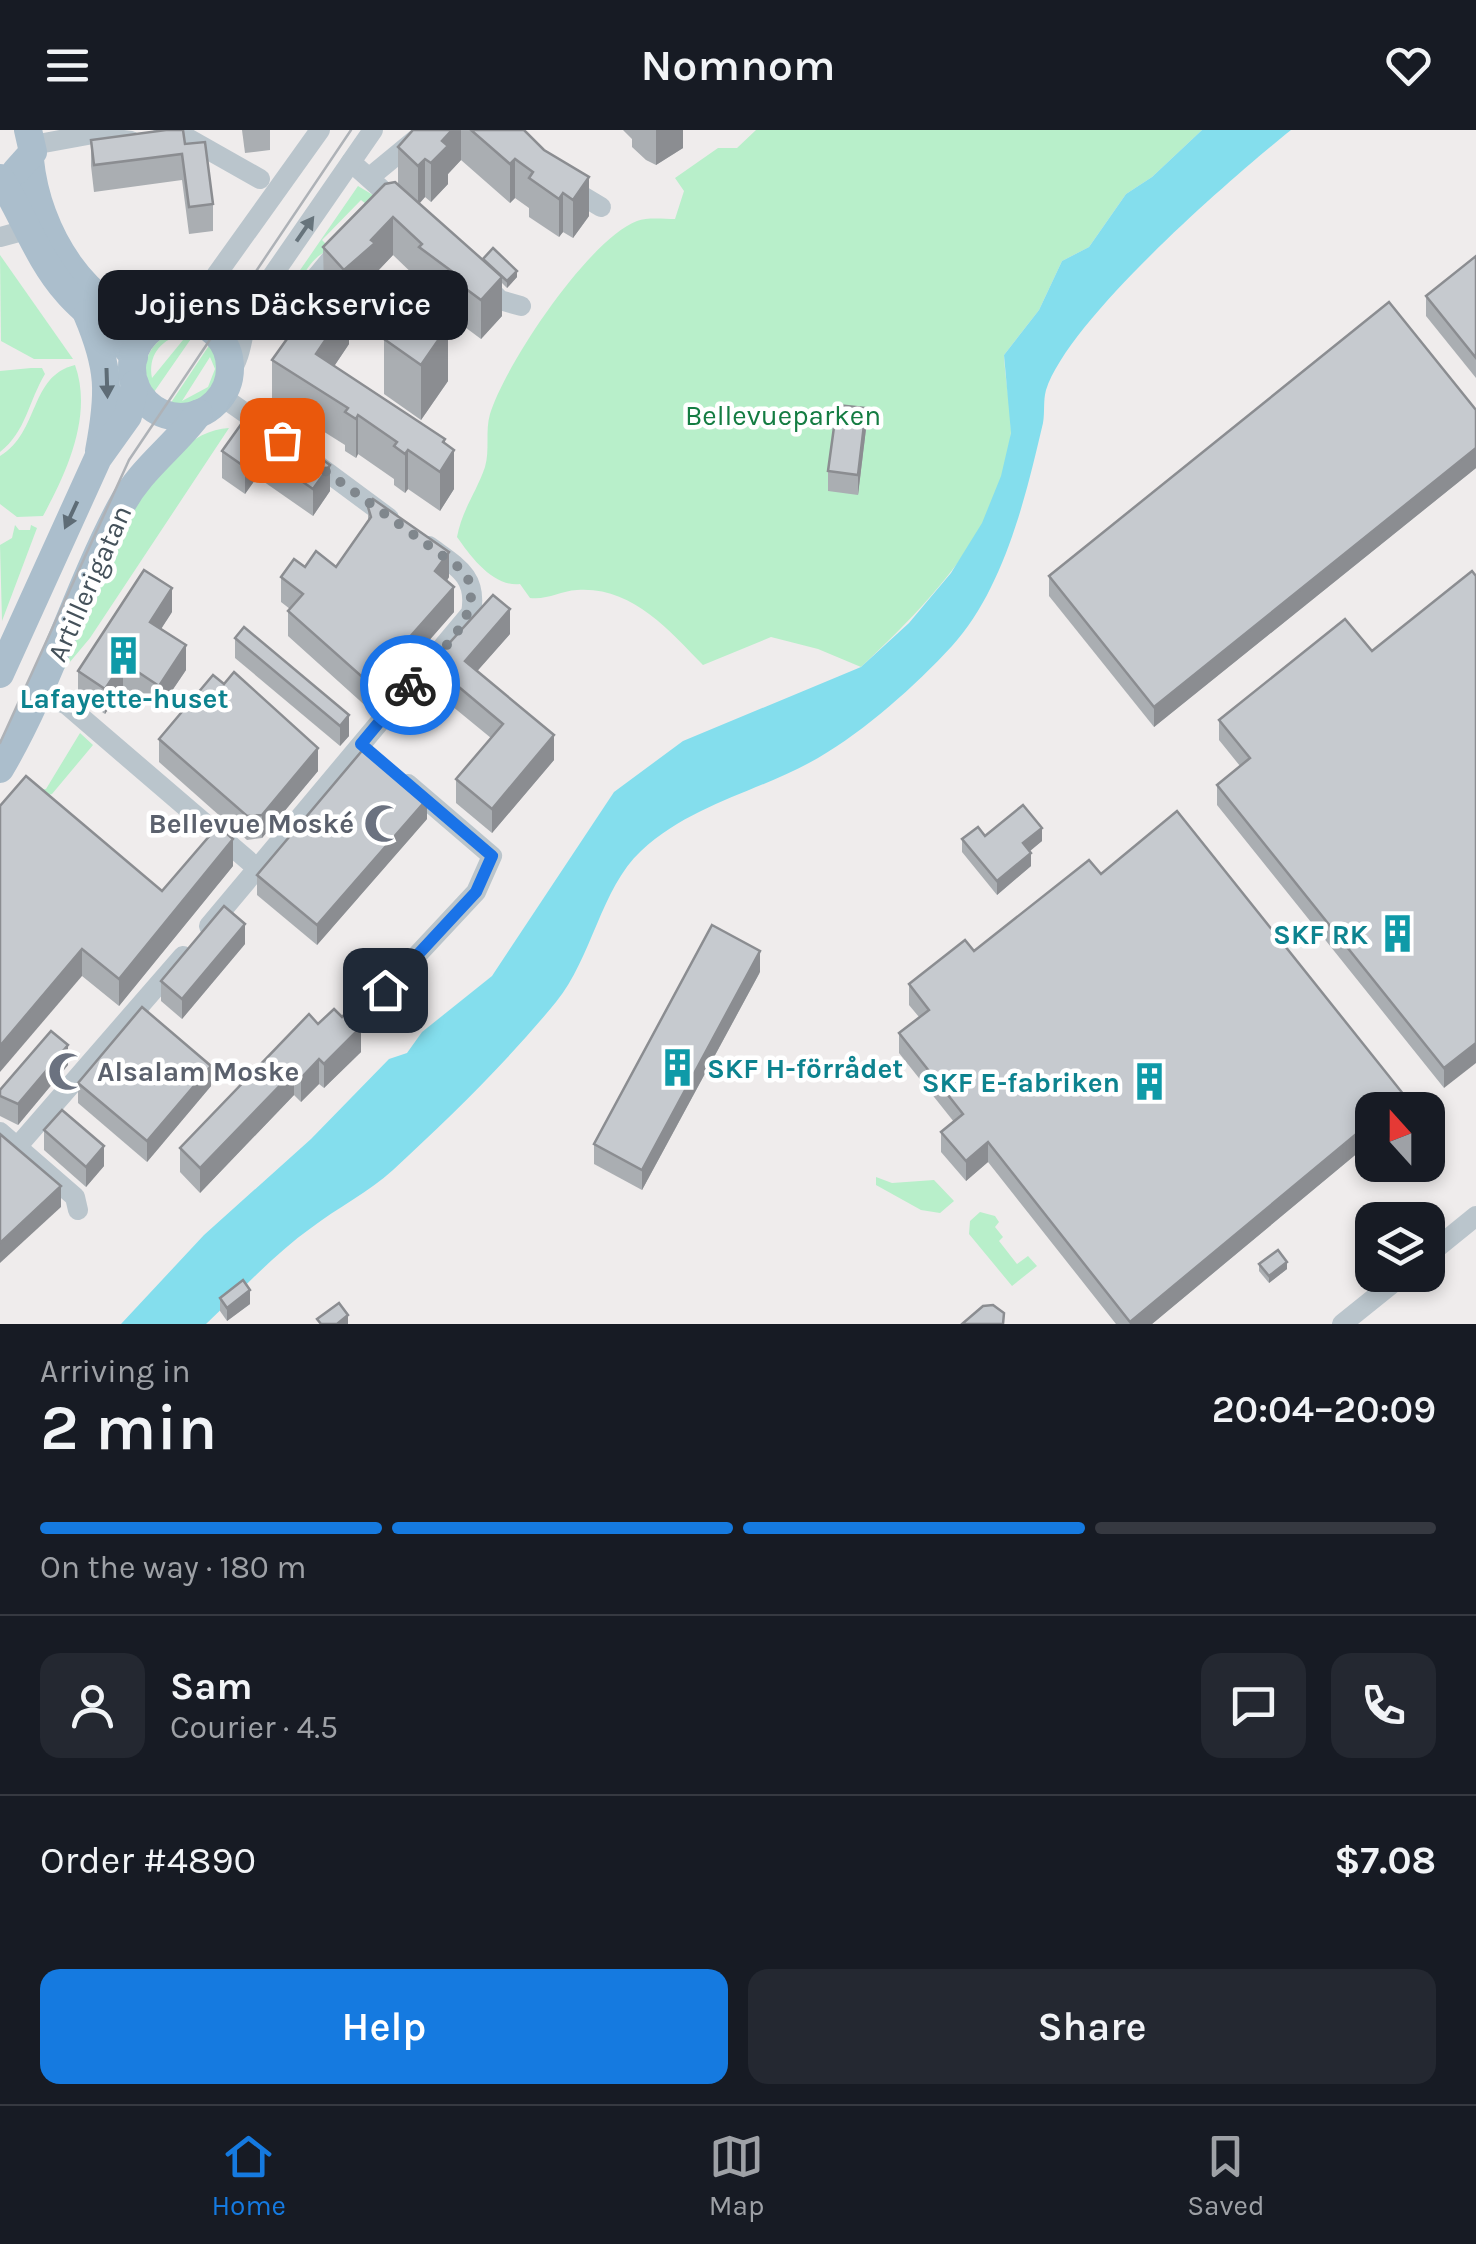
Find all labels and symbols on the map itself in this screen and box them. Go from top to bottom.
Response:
one-way arrow [295,215,314,242]
callout: Jojjens Däckservice [97,270,467,340]
one-way arrow [100,368,116,400]
pin [240,398,325,483]
park label: Bellevueparken [685,399,881,432]
street label: Artillerigatan [40,500,139,667]
one-way arrow [63,500,79,530]
building icon: Lafayette-huset [103,634,145,676]
courier [360,635,460,735]
place label: Lafayette-huset [20,682,228,715]
mosque icon: Bellevue Moské [363,802,405,844]
place label: Bellevue Moské [149,807,354,840]
building icon: SKF RK [1377,913,1419,955]
place label: SKF RK [1273,918,1369,951]
pin [343,948,428,1033]
building icon: SKF H-förrådet [656,1047,698,1089]
mosque icon: Alsalam Moske [46,1050,88,1092]
place label: SKF H-förrådet [707,1052,903,1085]
place label: Alsalam Moske [97,1055,299,1088]
building icon: SKF E-fabriken [1129,1061,1171,1103]
place label: SKF E-fabriken [922,1066,1120,1099]
north arrow [1355,1092,1445,1182]

